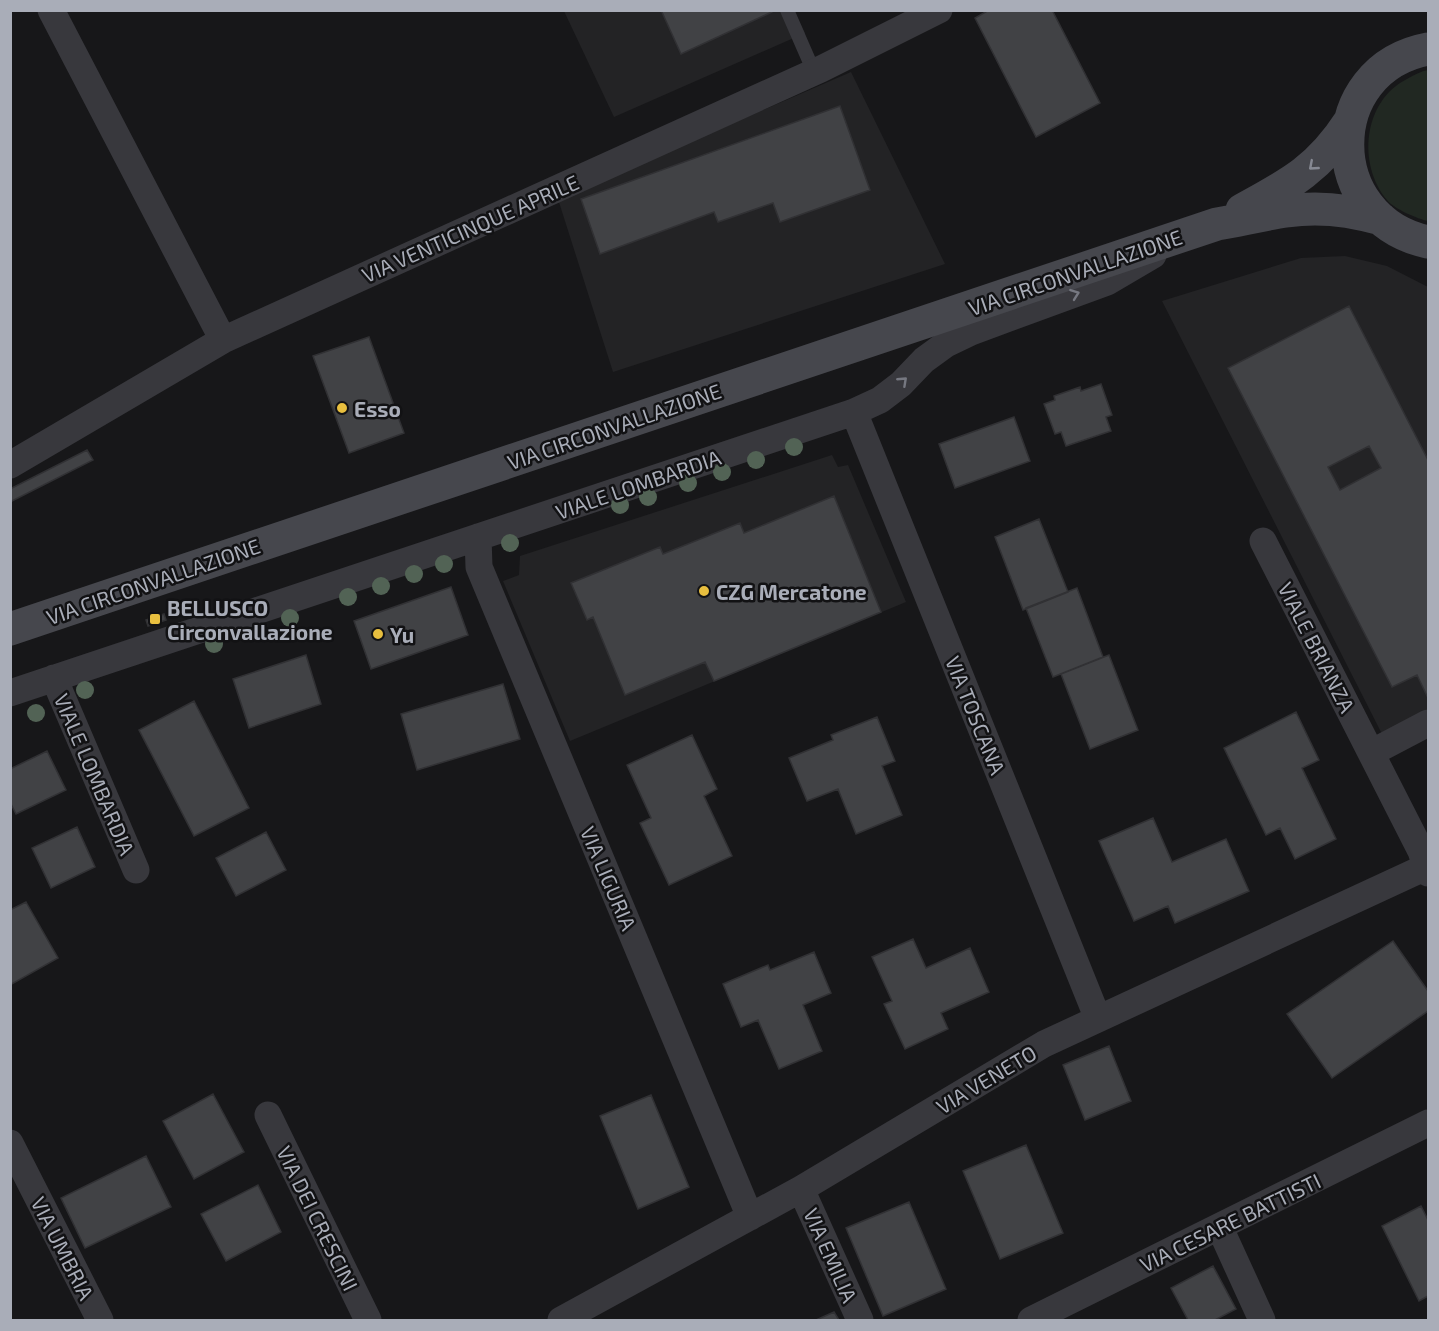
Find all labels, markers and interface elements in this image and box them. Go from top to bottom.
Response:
one-way arrow [1309,159,1320,170]
street label: VIA VENTICINQUE APRILE [358,169,583,288]
street label: VIA CIRCONVALLAZIONE [965,224,1185,320]
one-way arrow [1069,289,1080,301]
one-way arrow [897,377,907,388]
street label: VIA CIRCONVALLAZIONE [504,378,724,474]
place label: Esso [354,396,401,421]
marker: Esso [335,401,349,415]
street label: VIALE LOMBARDIA [552,444,724,524]
street label: VIA CIRCONVALLAZIONE [43,533,263,629]
street label: VIALE BRIANZA [1273,578,1361,716]
place label: CZG Mercatone [716,579,867,604]
marker: CZG Mercatone [697,584,711,598]
place label: BELLUSCO Circonvallazione [167,595,333,644]
marker: BELLUSCO Circonvallazione [148,612,162,626]
place label: Yu [390,622,414,647]
marker: Yu [371,627,385,641]
street label: VIA TOSCANA [941,652,1011,778]
street label: VIALE LOMBARDIA [50,689,140,859]
street label: VIA LIGURIA [576,822,642,934]
street label: VIA VENETO [932,1039,1040,1119]
street label: VIA DEI CRESCINI [272,1142,364,1294]
street label: VIA CESARE BATTISTI [1136,1167,1324,1277]
street label: VIA UMBRIA [26,1192,100,1304]
street label: VIA EMILIA [799,1204,863,1306]

